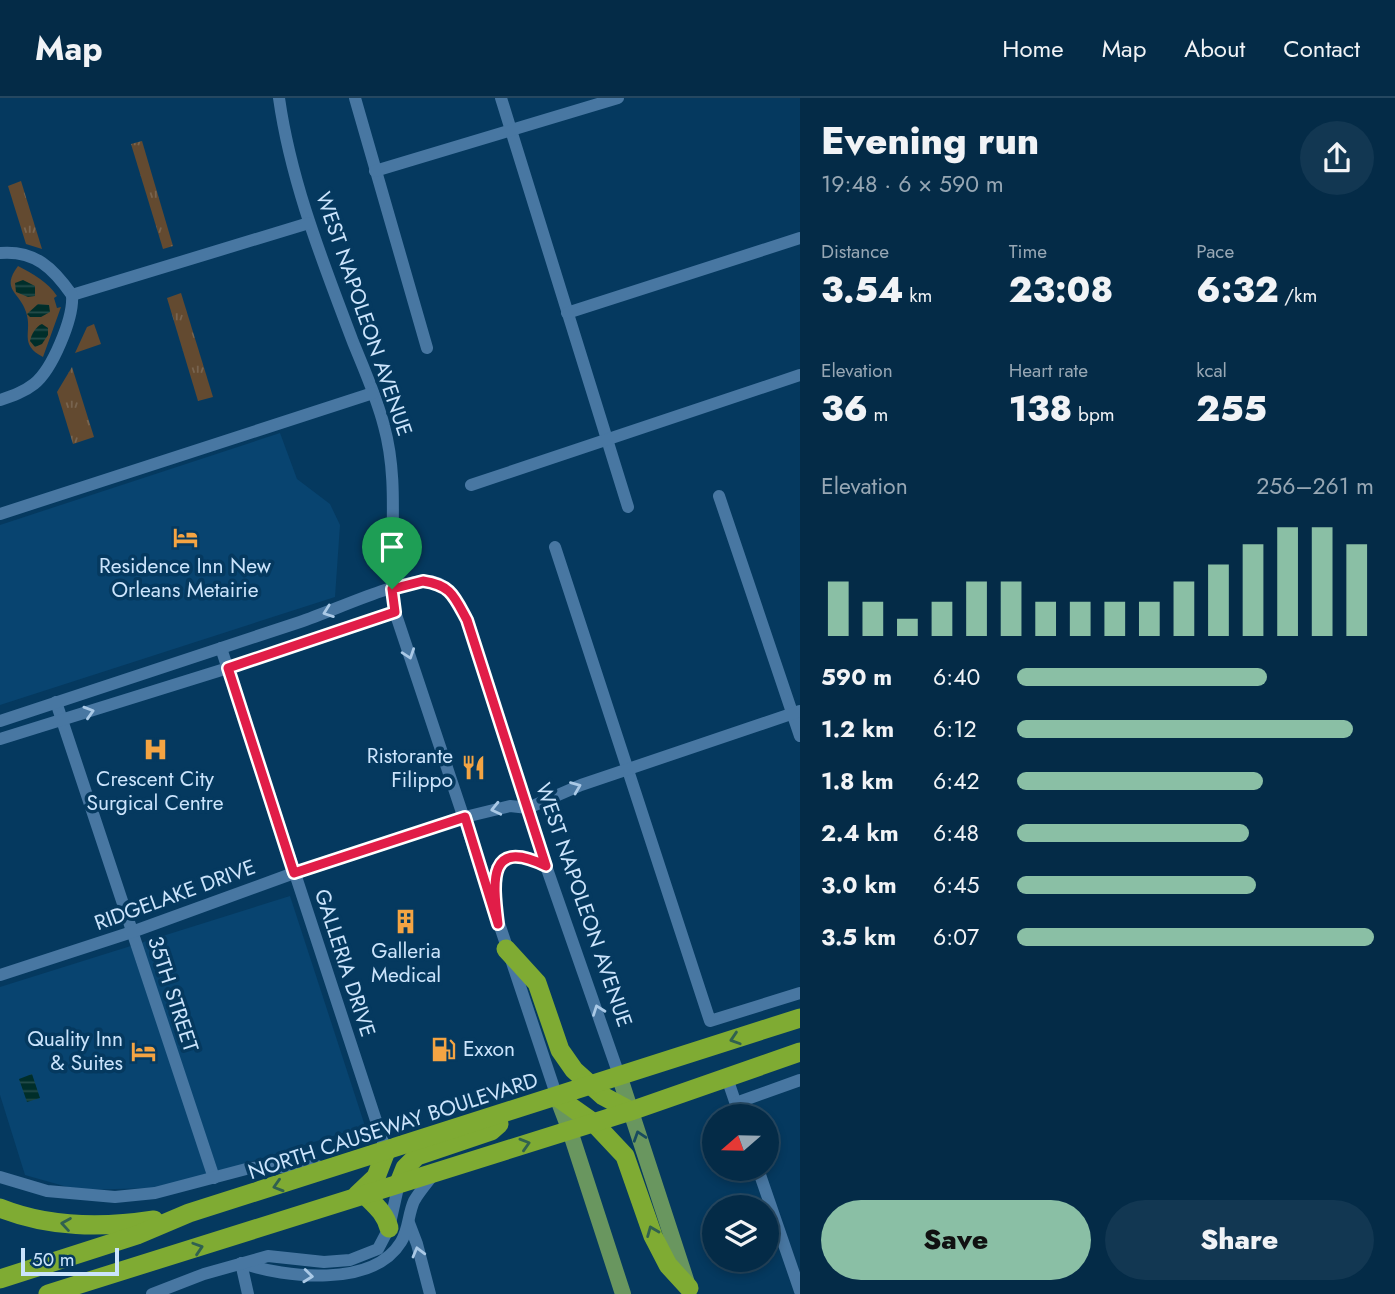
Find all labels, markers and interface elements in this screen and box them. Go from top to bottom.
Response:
text: Map [35,25,103,72]
text: Home [1002,31,1064,66]
text: Map [1102,31,1146,66]
text: About [1184,31,1245,66]
text: Contact [1283,31,1360,66]
text: Evening run [821,113,1039,168]
button: share [1300,121,1374,195]
text: 19:48 · 6 × 590 m [821,167,1004,201]
street label: WEST NAPOLEON AVENUE [308,188,420,440]
text: Distance [821,238,889,265]
text: Time [1009,238,1047,265]
text: Pace [1196,238,1234,265]
text: 3.54 [821,265,904,315]
text: 23:08 [1009,265,1113,315]
text: 6:32 [1196,265,1279,315]
text: km [904,282,932,309]
text: /km [1279,282,1317,309]
text: Elevation [821,357,893,384]
text: Heart rate [1009,357,1088,384]
text: kcal [1196,357,1227,384]
text: 36 [821,384,868,434]
text: 138 [1009,384,1072,434]
text: 255 [1196,384,1267,434]
text: m [868,401,888,428]
text: bpm [1072,401,1115,428]
text: Elevation [821,469,908,503]
text: 256–261 m [1256,469,1374,503]
pin [362,517,422,589]
hotel icon: Residence Inn New Orleans Metairie [171,523,199,551]
icon: arrive [373,528,411,566]
place label: Residence Inn New Orleans Metairie [99,551,272,605]
one-way arrow [322,604,334,618]
one-way arrow [401,648,415,660]
text: 590 m [821,660,892,694]
text: 6:40 [933,660,980,694]
one-way arrow [82,705,94,720]
text: 1.2 km [821,712,894,746]
text: 6:12 [933,712,977,746]
hospital icon: Crescent City Surgical Centre [141,736,169,764]
place label: Ristorante Filippo [367,741,453,795]
restaurant icon: Ristorante Filippo [459,754,487,782]
place label: Crescent City Surgical Centre [86,764,224,818]
text: 1.8 km [821,764,894,798]
text: 6:42 [933,764,980,798]
street label: WEST NAPOLEON AVENUE [528,779,640,1031]
one-way arrow [570,782,582,796]
one-way arrow [490,800,502,815]
text: 2.4 km [821,816,899,850]
text: 6:48 [933,816,979,850]
street label: RIDGELAKE DRIVE [90,852,260,938]
text: 3.0 km [821,868,897,902]
text: 6:45 [933,868,980,902]
street label: GALLERIA DRIVE [307,885,383,1041]
building icon: Galleria Medical [392,908,420,936]
text: 3.5 km [821,920,896,954]
text: 6:07 [933,920,979,954]
street label: 35TH STREET [140,932,206,1056]
place label: Galleria Medical [371,936,441,990]
one-way arrow [592,1005,606,1017]
place label: Quality Inn & Suites [27,1024,123,1078]
one-way arrow [729,1030,741,1045]
place label: Exxon [463,1034,515,1064]
fuel station icon: Exxon [429,1035,457,1063]
hotel icon: Quality Inn & Suites [129,1037,157,1065]
street label: NORTH CAUSEWAY BOULEVARD [244,1065,542,1187]
north arrow [702,1104,779,1181]
map controls [702,1104,779,1272]
one-way arrow [633,1130,648,1142]
one-way arrow [519,1138,531,1153]
one-way arrow [272,1177,284,1192]
button: layers [702,1195,779,1272]
button: Save [821,1200,1091,1280]
button: Share [1105,1200,1374,1280]
one-way arrow [60,1217,71,1232]
one-way arrow [646,1226,660,1238]
one-way arrow [192,1242,204,1256]
scale bar [21,1245,119,1277]
text: 50 m [32,1246,75,1273]
one-way arrow [412,1246,427,1258]
one-way arrow [303,1268,314,1283]

